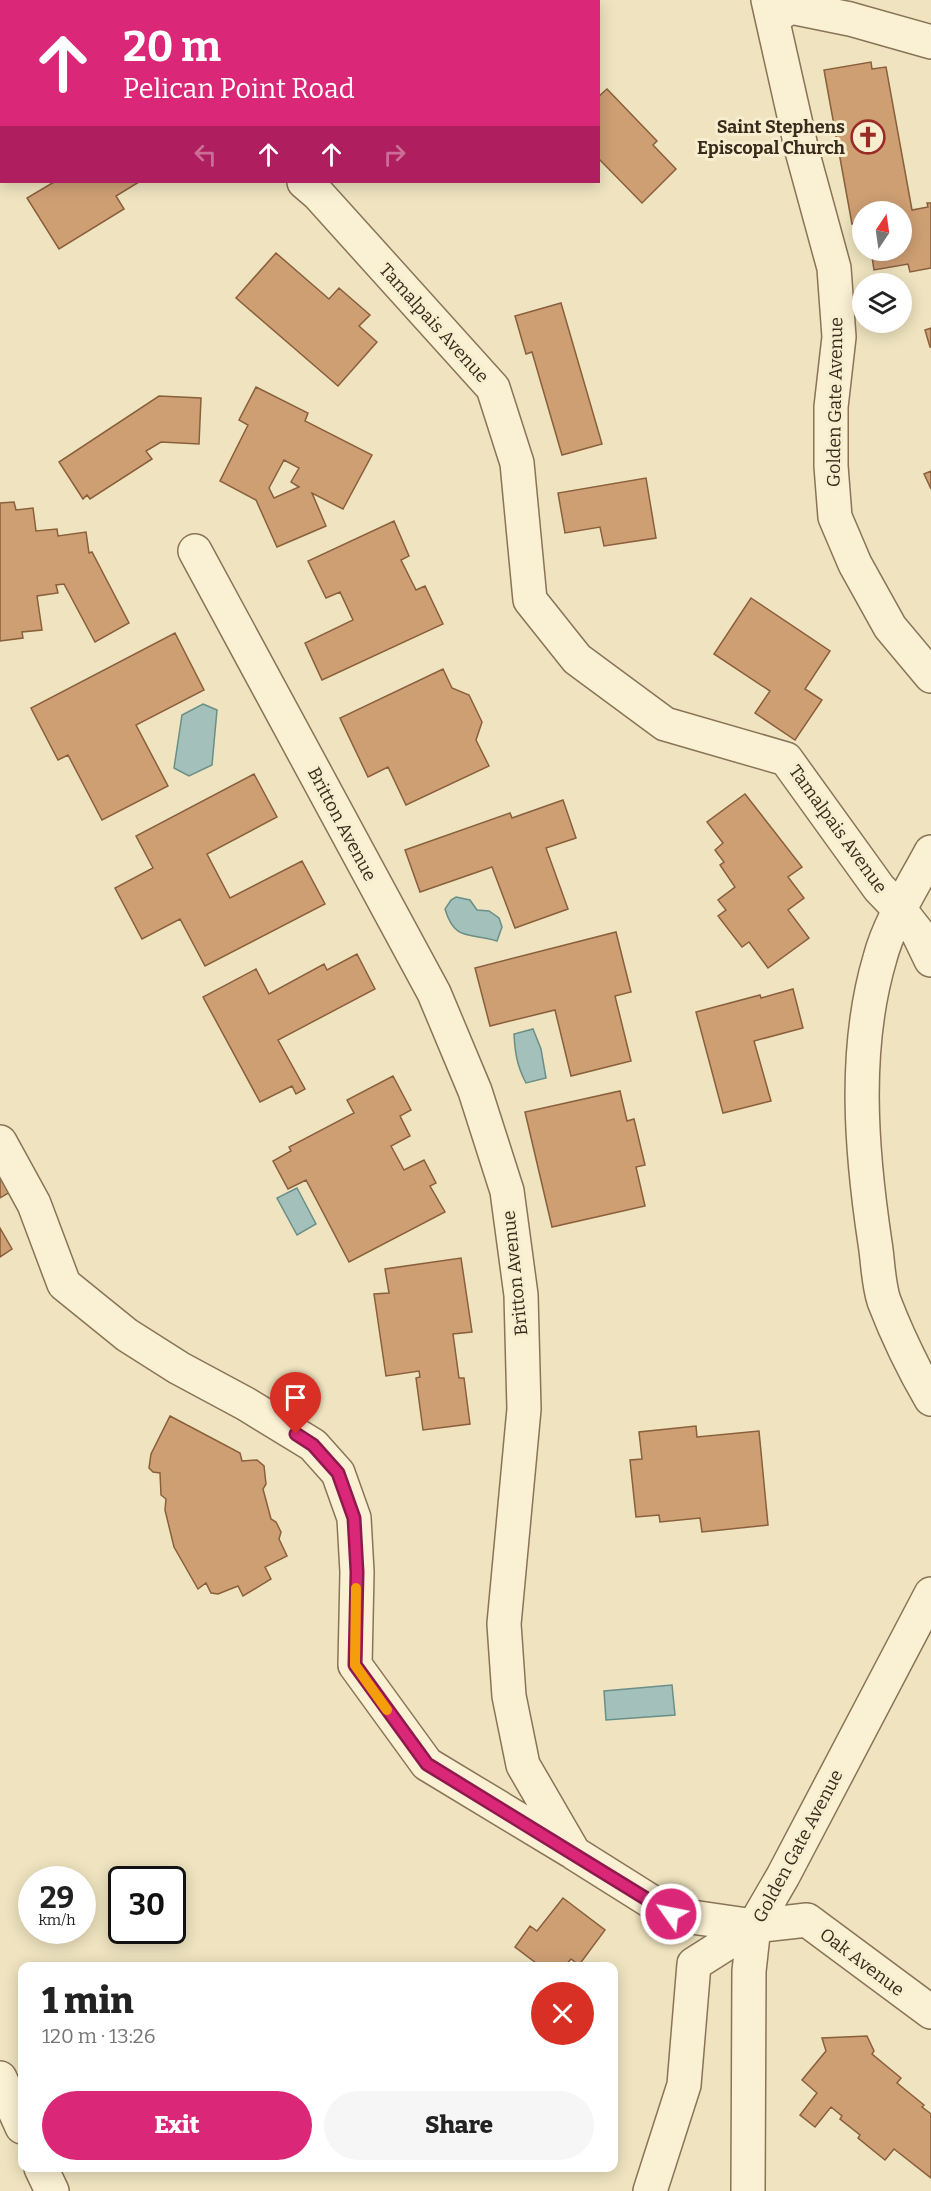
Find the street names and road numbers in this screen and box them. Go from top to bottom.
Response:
street label: Tamalpais Avenue [375,259,493,387]
street label: Golden Gate Avenue [823,317,847,487]
street label: Tamalpais Avenue [784,761,892,897]
street label: Britton Avenue [303,763,381,885]
street label: Britton Avenue [497,1209,533,1337]
street label: Golden Gate Avenue [748,1766,848,1926]
street label: Oak Avenue [815,1923,909,2001]

